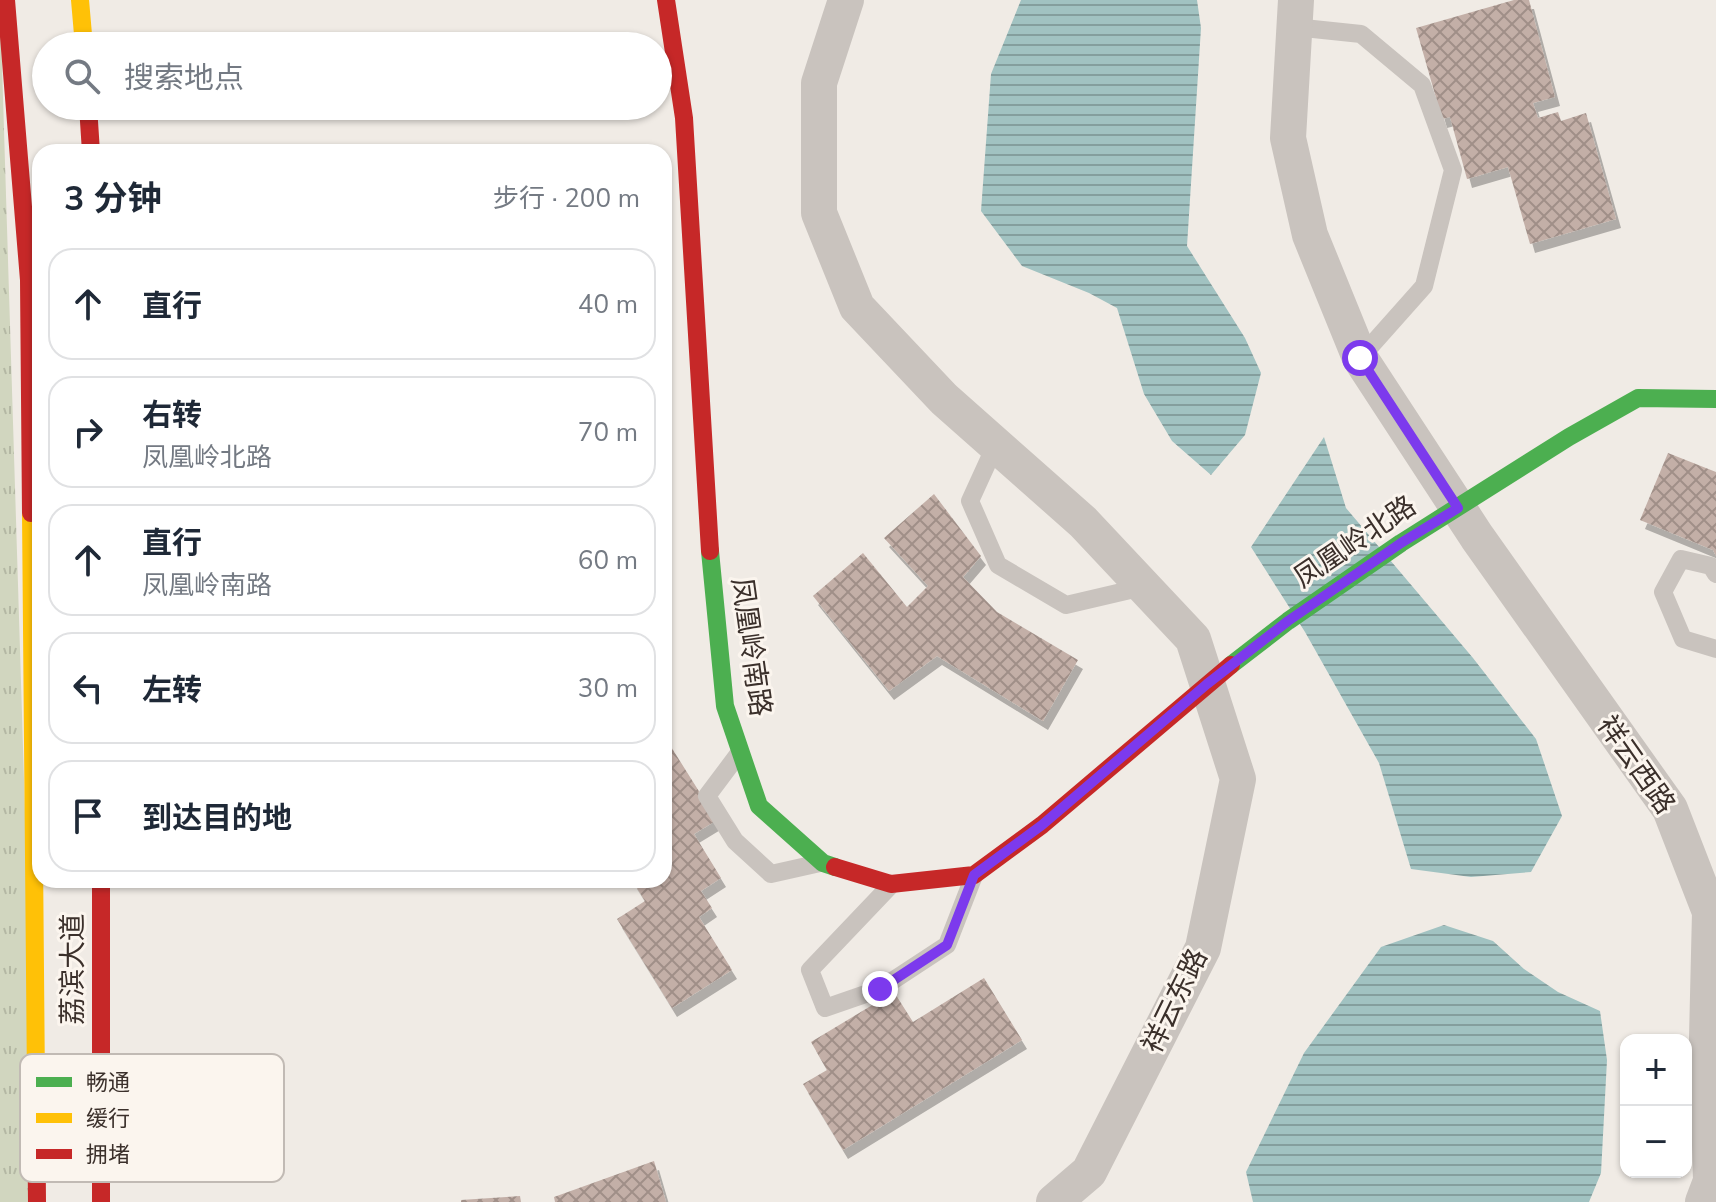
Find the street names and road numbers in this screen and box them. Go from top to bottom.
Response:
street label: 凤凰岭北路 [1286,487,1424,597]
street label: 凤凰岭南路 [722,575,780,719]
street label: 祥云西路 [1588,708,1684,822]
street label: 荔滨大道 [54,913,92,1025]
street label: 祥云东路 [1133,942,1217,1060]

